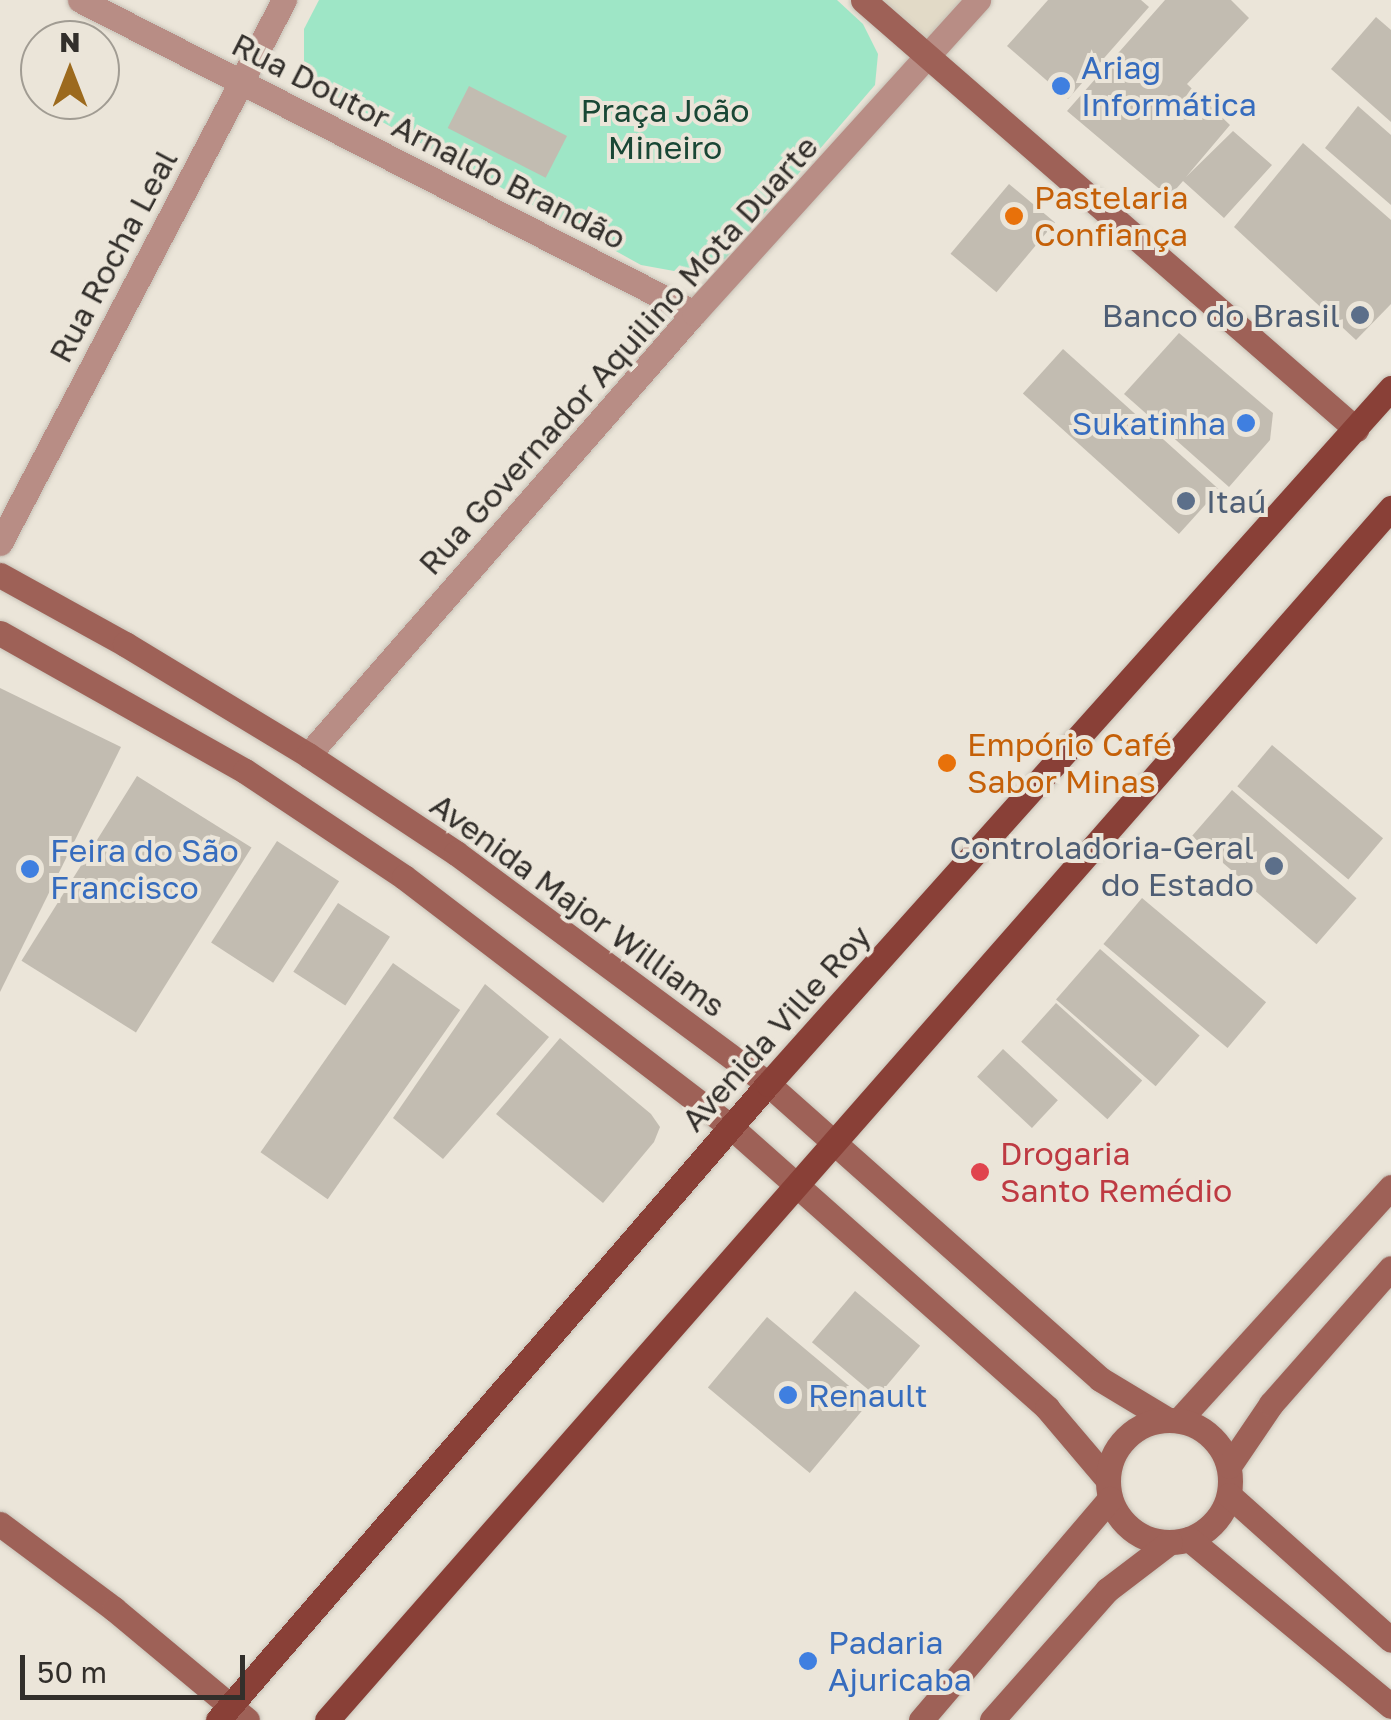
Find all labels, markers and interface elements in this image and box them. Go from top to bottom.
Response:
north arrow [20,20,120,120]
text: N [59,25,81,58]
street label: Rua Doutor Arnaldo Brandão [226,25,632,257]
place label: Ariag Informática [1081,49,1257,124]
marker: Ariag Informática [1050,75,1072,97]
park label: Praça João Mineiro [581,92,749,167]
street label: Rua Governador Aquilino Mota Duarte [411,128,825,582]
street label: Rua Rocha Leal [41,143,185,369]
place label: Pastelaria Confiança [1034,179,1188,254]
marker: Pastelaria Confiança [1003,205,1025,227]
place label: Banco do Brasil [1102,296,1340,334]
marker: Banco do Brasil [1349,304,1371,326]
place label: Sukatinha [1072,404,1226,442]
marker: Sukatinha [1235,412,1257,434]
place label: Itaú [1206,482,1266,520]
marker: Itaú [1175,490,1197,512]
place label: Empório Café Sabor Minas [967,726,1172,801]
marker: Empório Café Sabor Minas [936,752,958,774]
street label: Avenida Major Williams [423,785,733,1025]
place label: Controladoria-Geral do Estado [949,829,1254,904]
place label: Feira do São Francisco [50,832,239,907]
marker: Controladoria-Geral do Estado [1263,855,1285,877]
marker: Feira do São Francisco [19,858,41,880]
street label: Avenida Ville Roy [673,917,879,1139]
place label: Drogaria Santo Remédio [1000,1135,1232,1210]
marker: Drogaria Santo Remédio [969,1161,991,1183]
place label: Renault [808,1376,928,1414]
marker: Renault [777,1384,799,1406]
place label: Padaria Ajuricaba [828,1624,972,1699]
scale bar [25,1635,250,1697]
marker: Padaria Ajuricaba [797,1650,819,1672]
text: 50 m [37,1654,107,1690]

